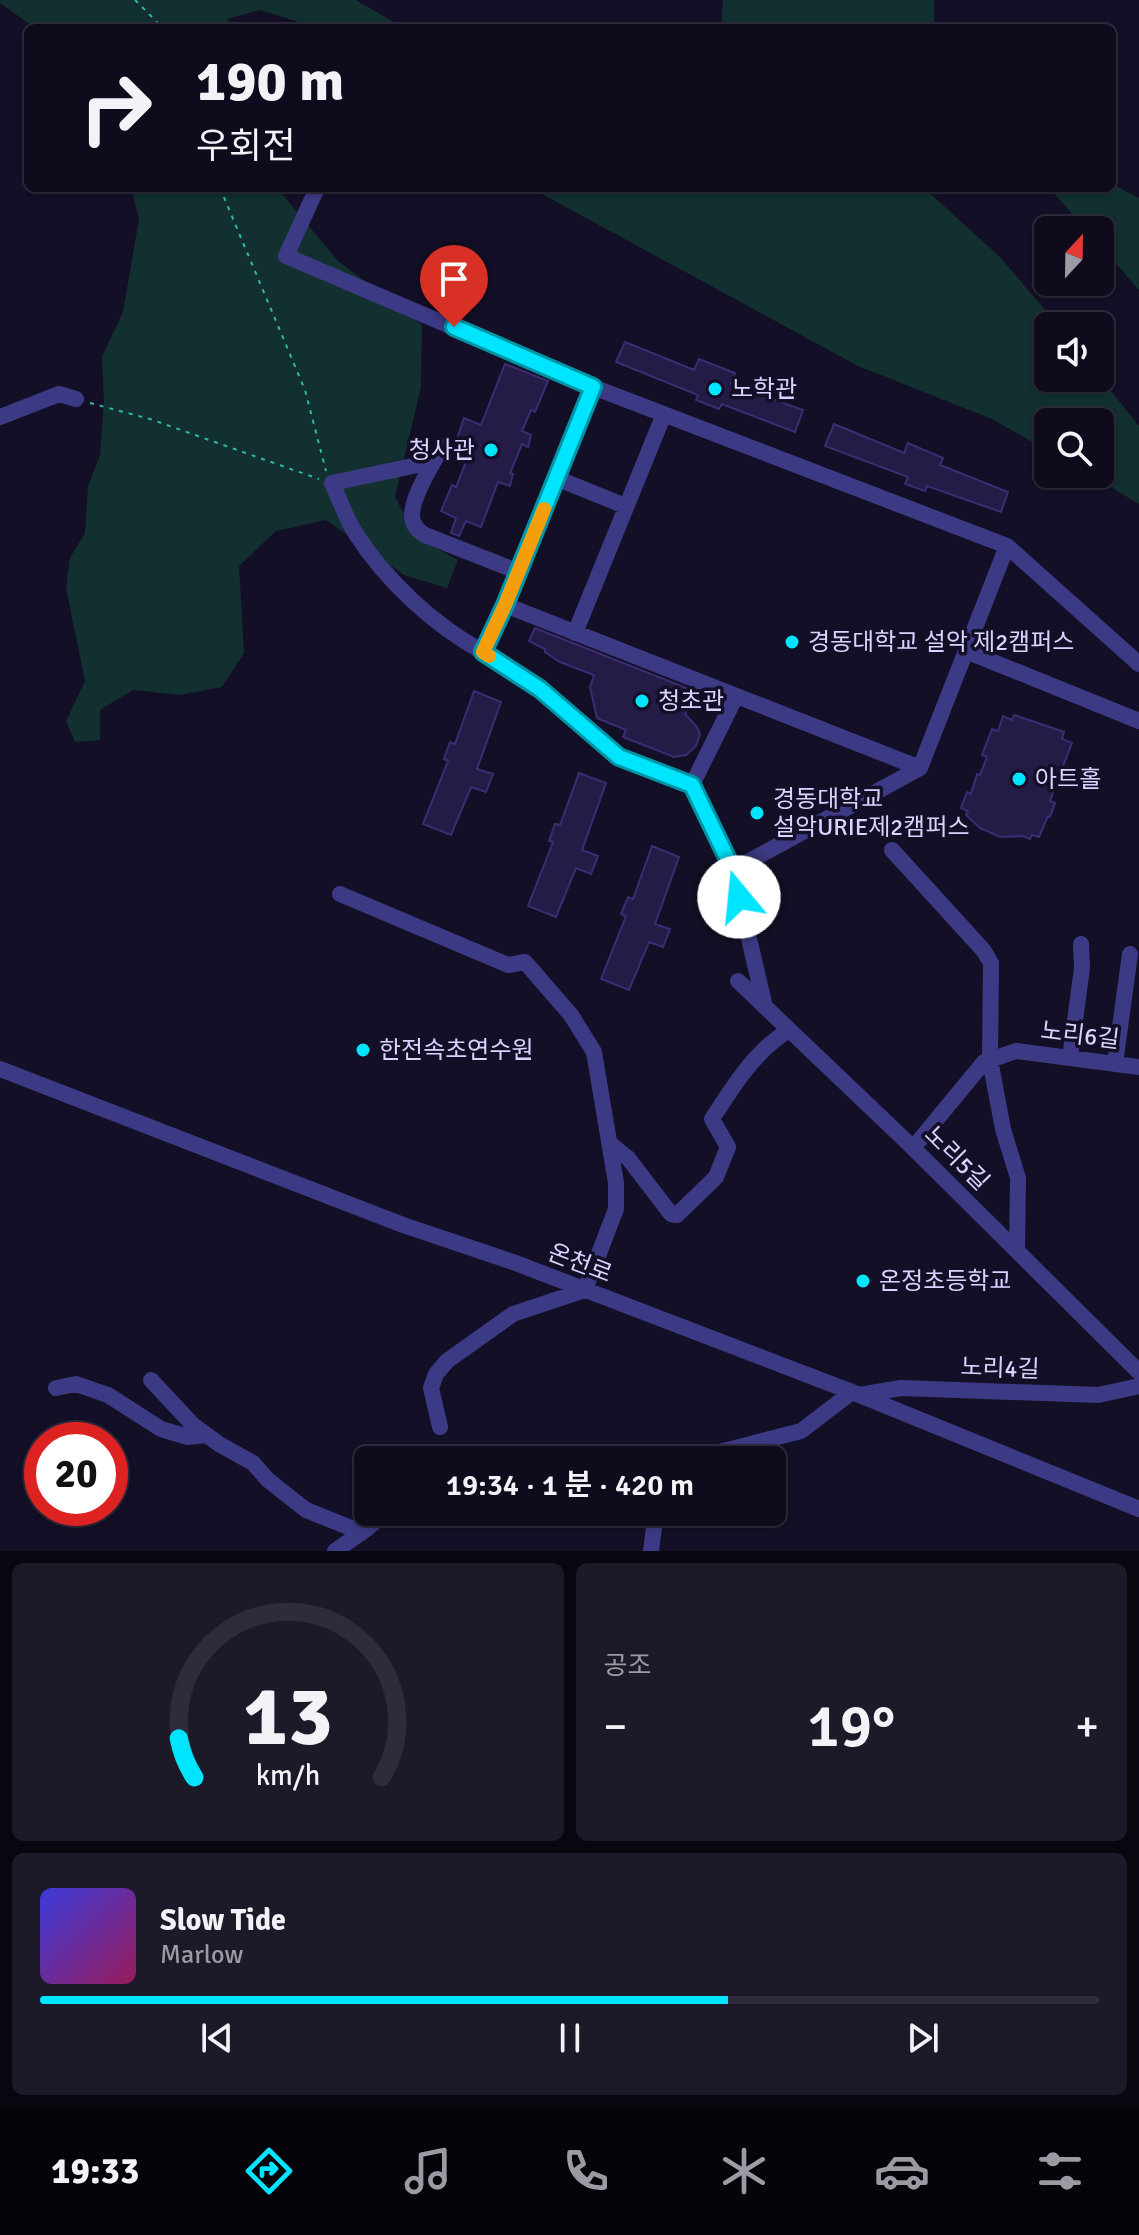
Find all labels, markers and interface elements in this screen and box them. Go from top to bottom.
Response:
text: 190 m [196,47,344,116]
icon: right [64,56,168,160]
text: 우회전 [196,124,295,169]
north arrow [1034,216,1114,296]
map controls [1034,216,1114,488]
pin [420,245,488,327]
icon: arrive [432,257,476,301]
button: sound [1034,312,1114,392]
place label: 노학관 [731,374,797,404]
marker: 노학관 [706,380,724,398]
button: search [1034,408,1114,488]
place label: 청사관 [409,435,475,465]
marker: 청사관 [482,441,500,459]
place label: 경동대학교 설악 제2캠퍼스 [808,627,1074,657]
marker: 경동대학교 설악 제2캠퍼스 [783,633,801,651]
place label: 청초관 [658,686,724,716]
marker: 청초관 [633,692,651,710]
place label: 아트홀 [1035,764,1101,794]
marker: 아트홀 [1010,770,1028,788]
place label: 경동대학교 설악URIE제2캠퍼스 [773,784,970,842]
marker: 경동대학교 설악URIE제2캠퍼스 [748,804,766,822]
position arrow [697,855,781,939]
street label: 노리6길 [1039,1015,1121,1055]
place label: 한전속초연수원 [379,1035,534,1065]
marker: 한전속초연수원 [354,1041,372,1059]
street label: 노리5길 [918,1119,996,1197]
street label: 온천로 [544,1237,616,1289]
place label: 온정초등학교 [879,1266,1011,1296]
marker: 온정초등학교 [854,1272,872,1290]
street label: 노리4길 [960,1352,1040,1384]
speed limit sign: 20 [24,1422,128,1526]
text: 19:34 · 1 분 · 420 m [446,1467,694,1504]
text: 공조 [604,1650,651,1682]
text: 13 [243,1666,333,1768]
text: 19° [807,1690,895,1764]
text: − [604,1700,627,1754]
text: + [1075,1700,1099,1754]
text: km/h [255,1758,320,1793]
text: Slow Tide [160,1902,286,1939]
text: Marlow [160,1939,243,1971]
icon: previous [195,2016,239,2060]
icon: pause [548,2016,592,2060]
icon: next [901,2016,945,2060]
icon: directions [241,2143,297,2199]
icon: music [400,2143,456,2199]
icon: phone [558,2143,614,2199]
icon: climate [716,2143,772,2199]
icon: car [874,2143,930,2199]
icon: filters [1032,2143,1088,2199]
text: 19:33 [51,2149,139,2194]

